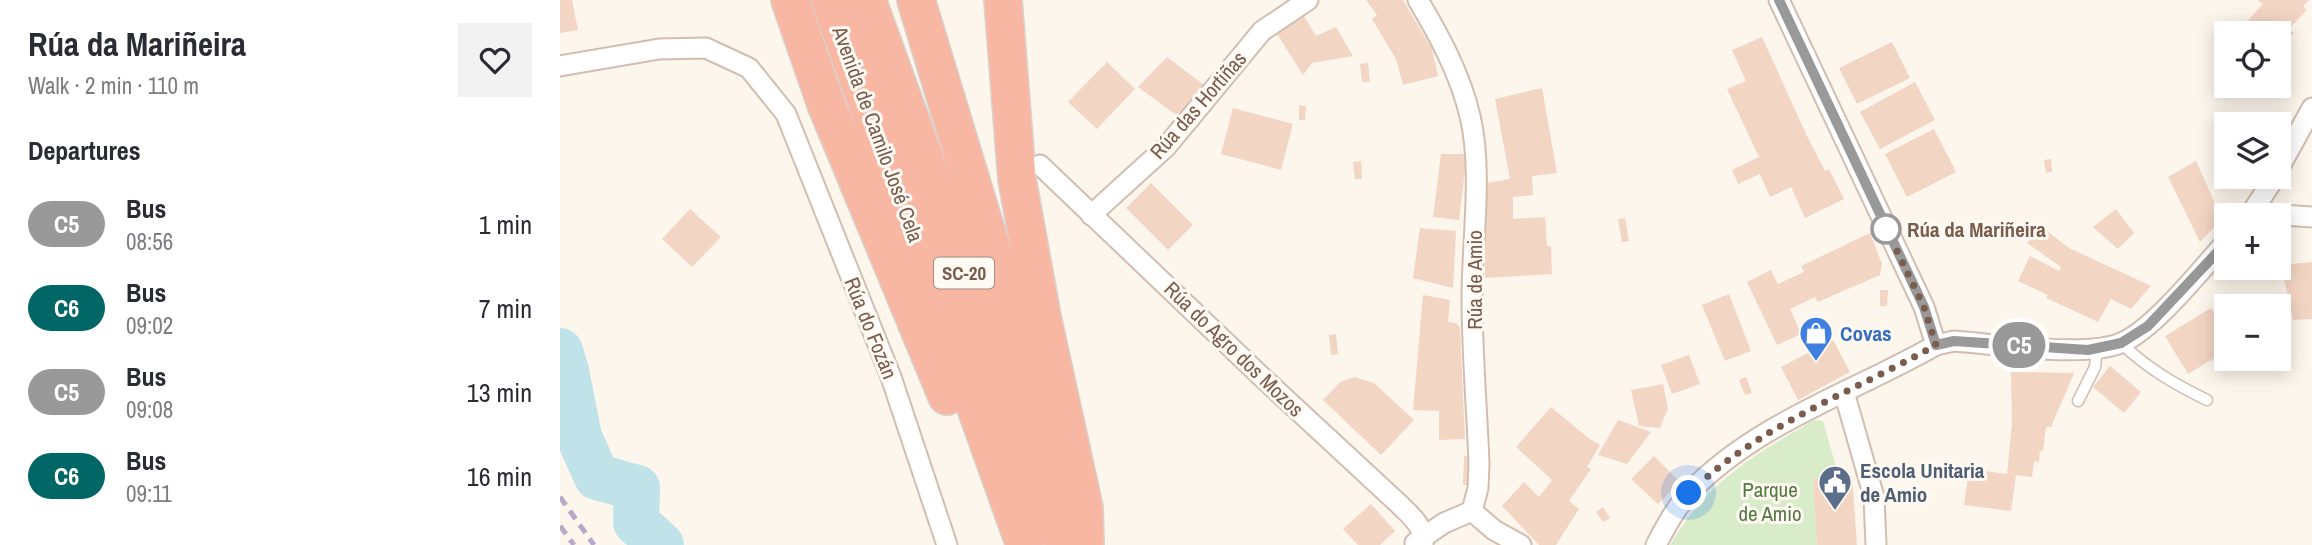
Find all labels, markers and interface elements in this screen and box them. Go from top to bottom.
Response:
street label: Avenida de Camilo José Cela [825,21,931,246]
map controls [2214,21,2291,371]
button: locate [2214,21,2291,98]
text: Rúa da Mariñeira [28,22,246,66]
button: heart [458,23,532,97]
street label: Rúa das Hortiñas [1143,45,1253,165]
text: Walk · 2 min · 110 m [28,70,199,101]
button: layers [2214,112,2291,189]
text: Departures [28,133,141,168]
text: Bus [126,191,166,226]
button: + [2214,203,2291,280]
text: 1 min [479,207,532,242]
text: C5 [54,208,79,240]
marker: Rúa da Mariñeira [1871,214,1901,244]
place label: Rúa da Mariñeira [1907,215,2046,244]
text: 08:56 [126,226,173,257]
street label: Rúa de Amio [1460,230,1489,330]
road number: SC-20 [934,258,994,288]
street label: Rúa do Fozán [837,273,905,383]
text: Bus [126,275,166,310]
street label: Rúa do Agro dos Mozos [1158,275,1310,423]
text: 7 min [479,291,532,326]
text: C6 [54,292,79,324]
button: − [2214,294,2291,371]
text: 09:02 [126,310,173,341]
shop icon: Covas [1797,314,1835,363]
place label: Covas [1840,319,1892,348]
line badge: C5 [1988,322,2050,368]
text: C5 [2006,329,2032,361]
text: Bus [126,359,166,394]
text: 13 min [467,375,532,410]
text: C5 [54,376,79,408]
text: 09:08 [126,394,173,425]
text: Bus [126,443,166,478]
place label: Escola Unitaria de Amio [1860,456,1985,509]
text: 16 min [467,459,532,494]
text: C6 [54,460,79,492]
public building icon: Escola Unitaria de Amio [1816,463,1854,512]
your location [1671,475,1706,510]
park label: Parque de Amio [1738,475,1802,528]
text: 09:11 [126,478,172,509]

